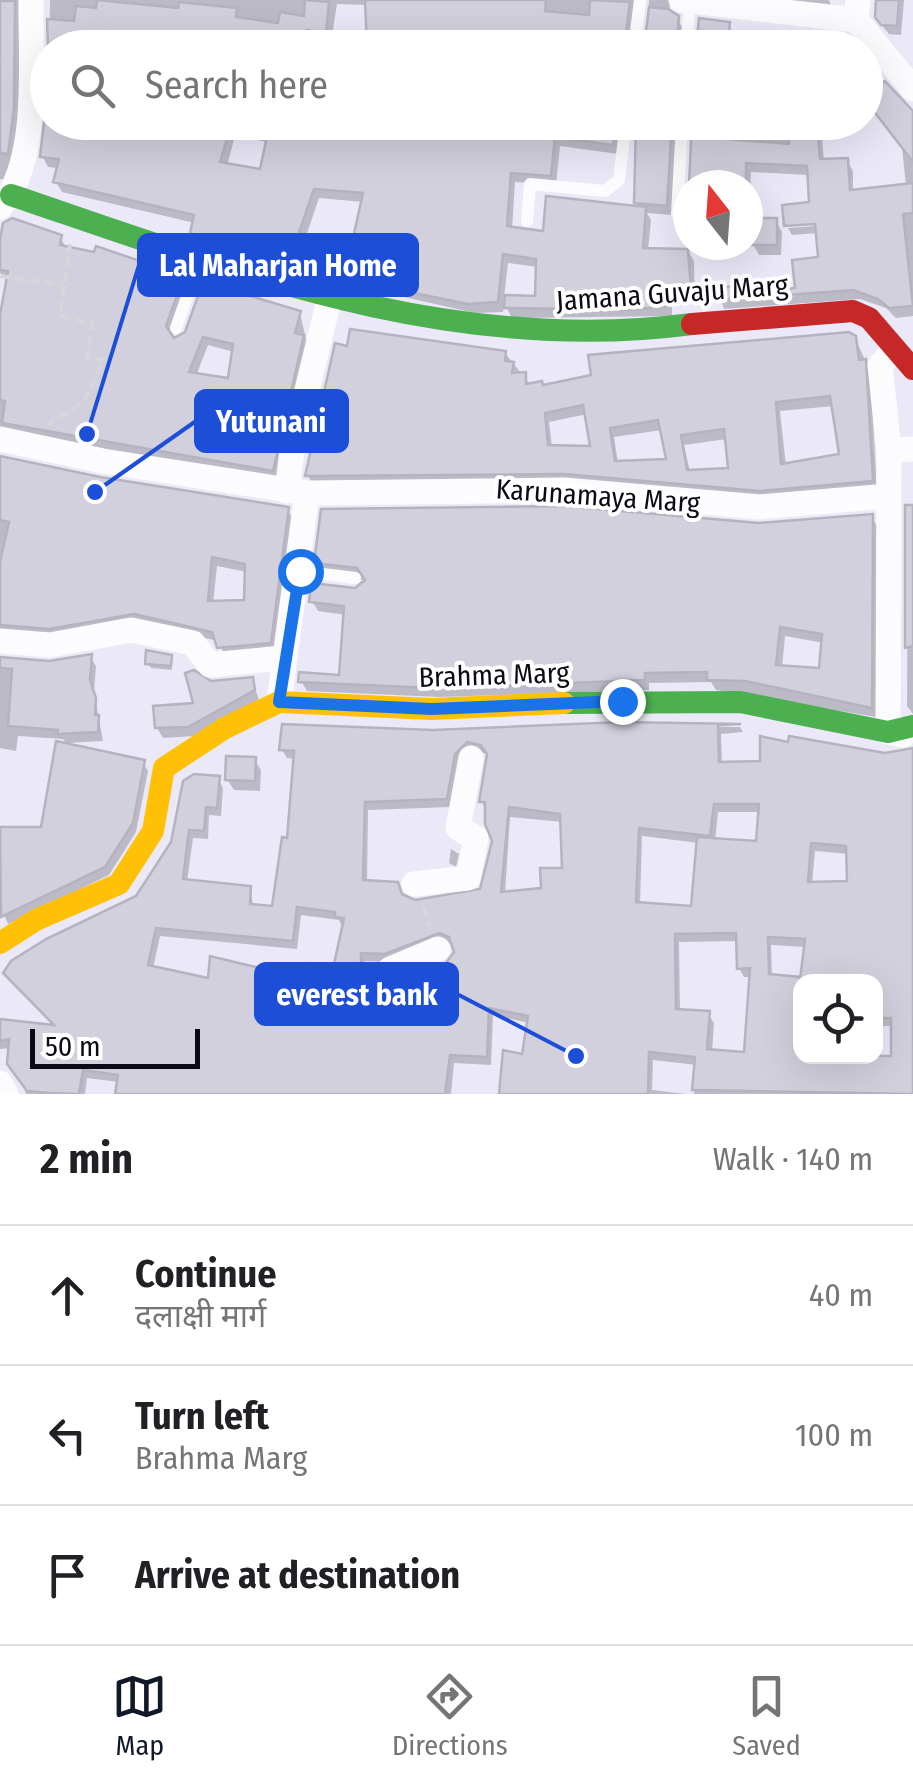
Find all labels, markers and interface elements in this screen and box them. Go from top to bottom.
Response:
search box [30,30,883,140]
icon: search [65,58,120,113]
text: Search here [145,62,328,108]
north arrow [673,170,763,260]
callout: Lal Maharjan Home [139,235,417,295]
text: Lal Maharjan Home [159,248,397,284]
street label: Jamana Guvaju Marg [555,268,790,318]
callout: Yutunani [196,391,347,451]
text: Yutunani [215,404,326,440]
street label: Karunamaya Marg [495,472,702,520]
route start [278,549,324,595]
street label: Brahma Marg [418,656,571,694]
route end [600,679,646,725]
callout: everest bank [256,964,457,1024]
map controls [793,974,883,1064]
button: locate [793,974,883,1064]
text: everest bank [276,977,438,1013]
scale bar [30,1024,200,1068]
text: 50 m [45,1030,101,1063]
text: 2 min [40,1134,133,1184]
text: Walk · 140 m [713,1140,873,1178]
text: Continue [135,1251,276,1297]
icon: ahead [40,1268,95,1323]
text: 40 m [809,1276,873,1314]
text: दलाक्षी मार्ग [135,1297,266,1335]
text: Turn left [135,1393,269,1439]
icon: left [40,1408,95,1463]
text: 100 m [795,1416,873,1454]
text: Brahma Marg [135,1439,307,1477]
icon: arrive [40,1548,95,1603]
text: Arrive at destination [135,1552,460,1598]
tab: Map [112,1669,167,1762]
tab: Directions [392,1669,508,1762]
tab: Saved [732,1669,801,1762]

